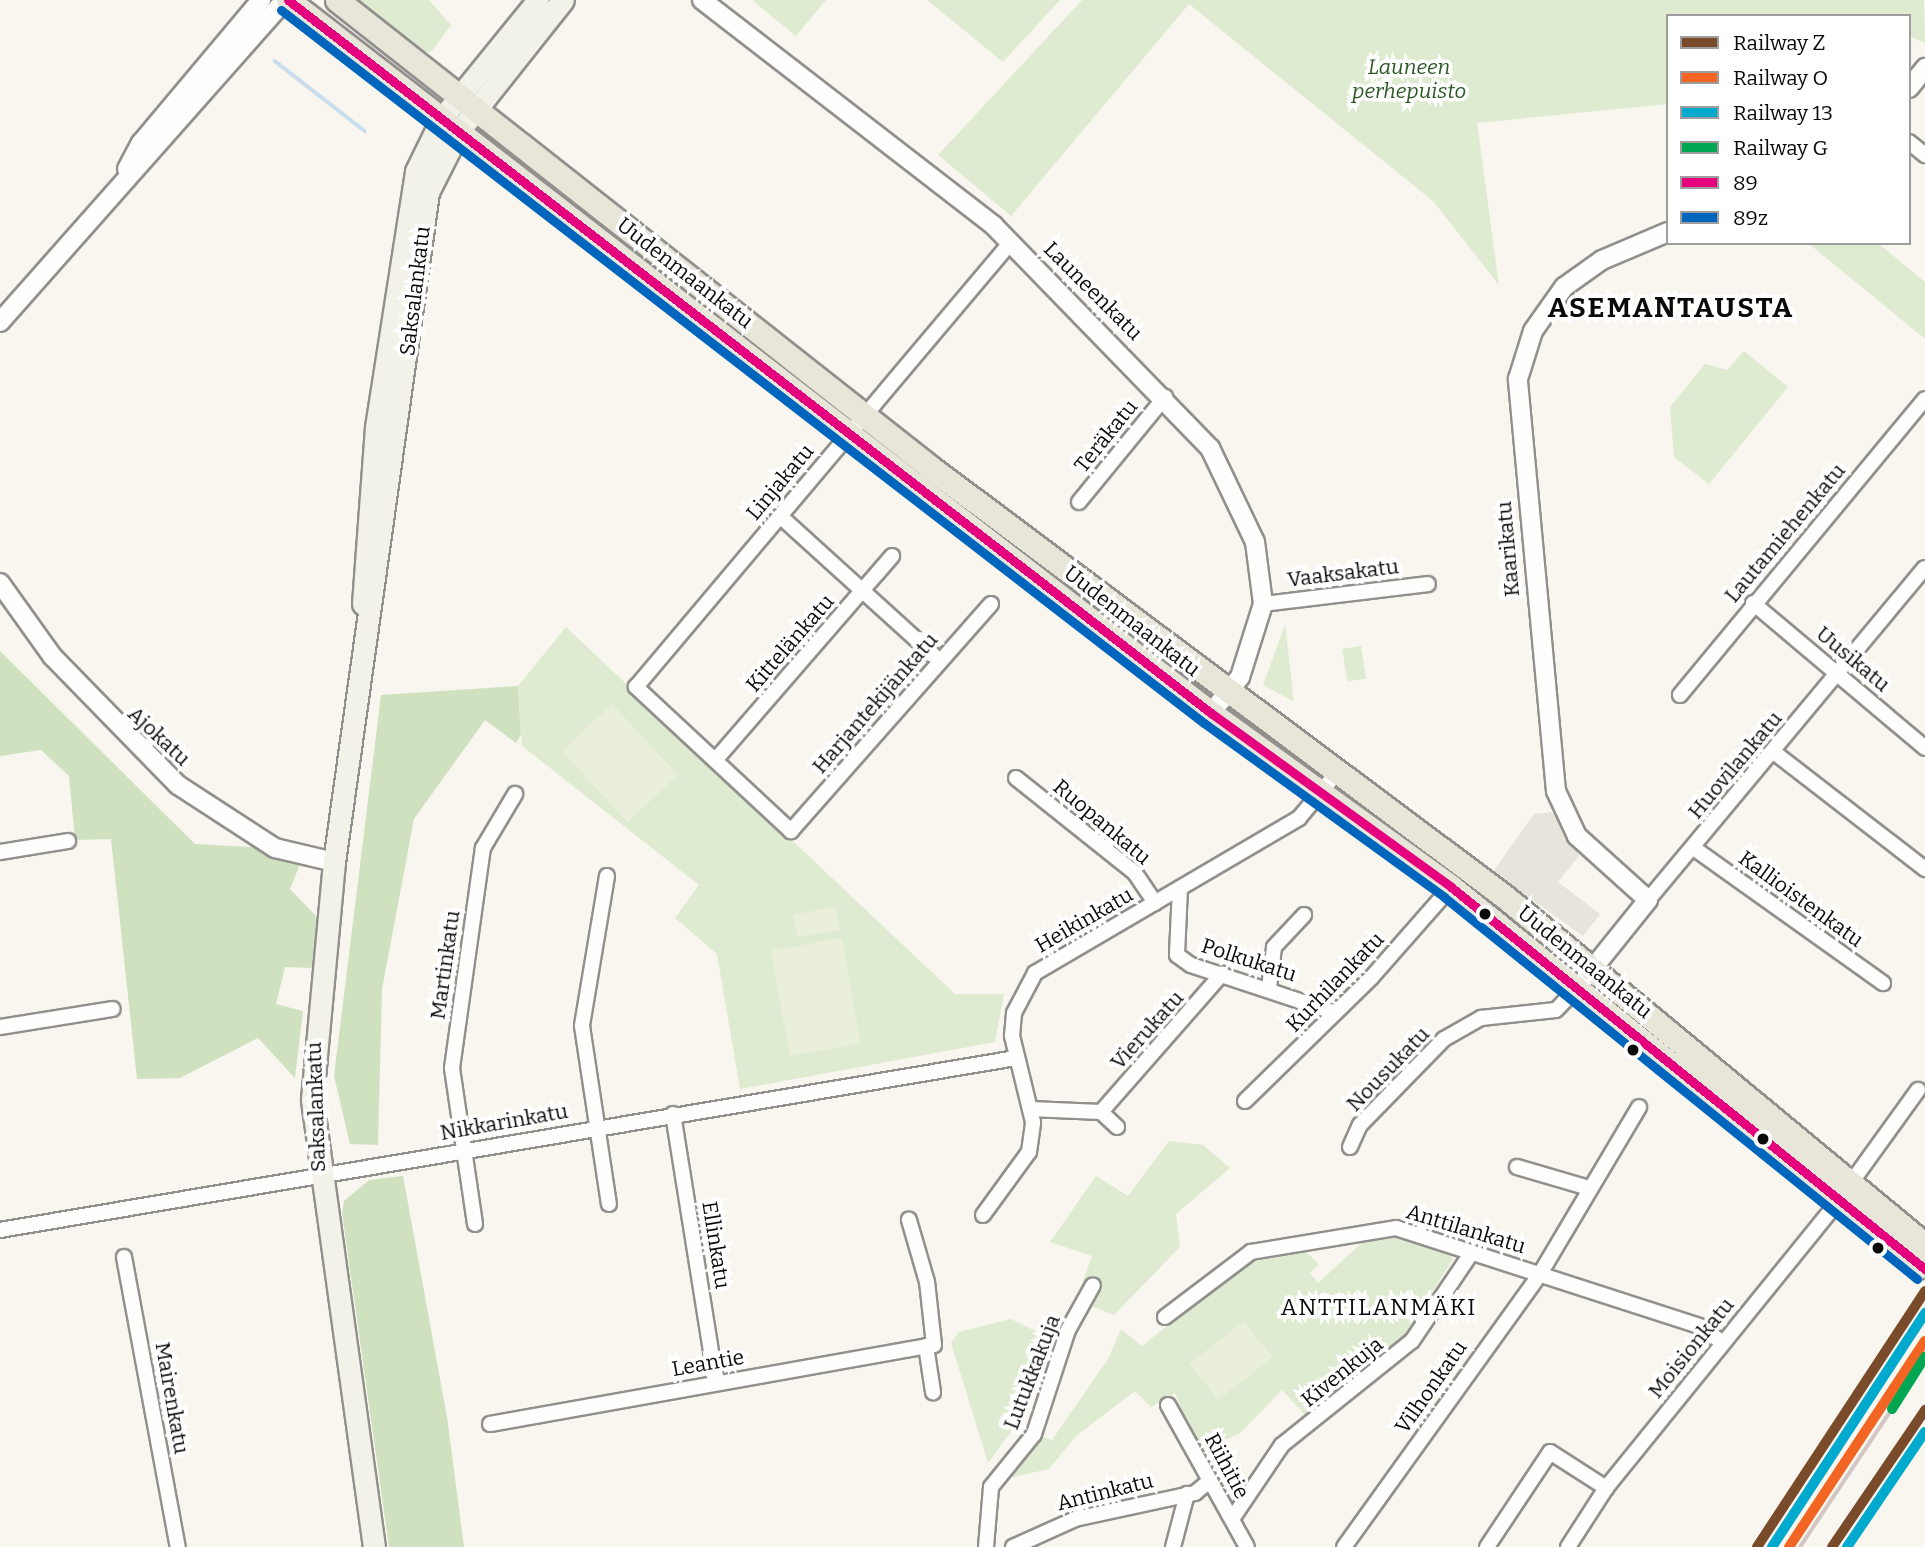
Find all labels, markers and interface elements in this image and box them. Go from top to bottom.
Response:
legend [1666,14,1911,245]
text: Railway Z [1733,30,1825,56]
park label: Launeen perhepuisto [1352,54,1466,104]
text: Railway O [1733,65,1828,91]
text: Railway 13 [1733,100,1833,126]
text: Railway G [1733,135,1828,161]
text: 89 [1733,170,1758,196]
text: 89z [1733,205,1768,231]
street label: Uudenmaankatu [612,212,758,334]
street label: Saksalankatu [395,225,435,357]
street label: Launeenkatu [1039,237,1147,345]
district label: ASEMANTAUSTA [1549,291,1793,325]
street label: Teräkatu [1069,395,1143,477]
street label: Linjakatu [741,439,819,525]
street label: Lautamiehenkatu [1720,458,1850,608]
street label: Kaarikatu [1491,500,1525,598]
street label: Vaaksakatu [1286,554,1400,592]
street label: Uudenmaankatu [1059,560,1205,682]
street label: Kittelänkatu [741,589,839,697]
street label: Uusikatu [1811,621,1895,697]
street label: Harjantekijänkatu [807,627,943,779]
street label: Ajokatu [123,701,195,771]
street label: Huovilankatu [1683,706,1787,824]
street label: Ruopankatu [1048,774,1156,870]
street label: Kallioistenkatu [1734,845,1868,953]
street label: Heikinkatu [1031,882,1137,958]
street label: Uudenmaankatu [1513,900,1657,1024]
unlabelled marker [1478,907,1492,921]
street label: Martinkatu [425,909,465,1021]
street label: Kurhilankatu [1281,927,1389,1037]
street label: Polkukatu [1198,933,1300,987]
street label: Vierukatu [1105,986,1189,1074]
street label: Nousukatu [1341,1021,1435,1117]
street label: Saksalankatu [301,1041,331,1173]
unlabelled marker [1626,1043,1640,1057]
street label: Nikkarinkatu [438,1098,570,1146]
unlabelled marker [1756,1132,1770,1146]
street label: Anttilankatu [1403,1199,1529,1259]
street label: Ellinkatu [697,1200,735,1290]
unlabelled marker [1871,1241,1885,1255]
district label: ANTTILANMÄKI [1282,1293,1476,1321]
street label: Moisionkatu [1643,1293,1739,1403]
street label: Lutukkakuja [999,1311,1065,1433]
street label: Kivenkuja [1296,1331,1388,1413]
street label: Vilhonkatu [1390,1336,1472,1438]
street label: Mairenkatu [150,1340,194,1456]
street label: Leantie [670,1344,746,1382]
street label: Riihitie [1199,1429,1255,1503]
street label: Antinkatu [1054,1468,1156,1516]

